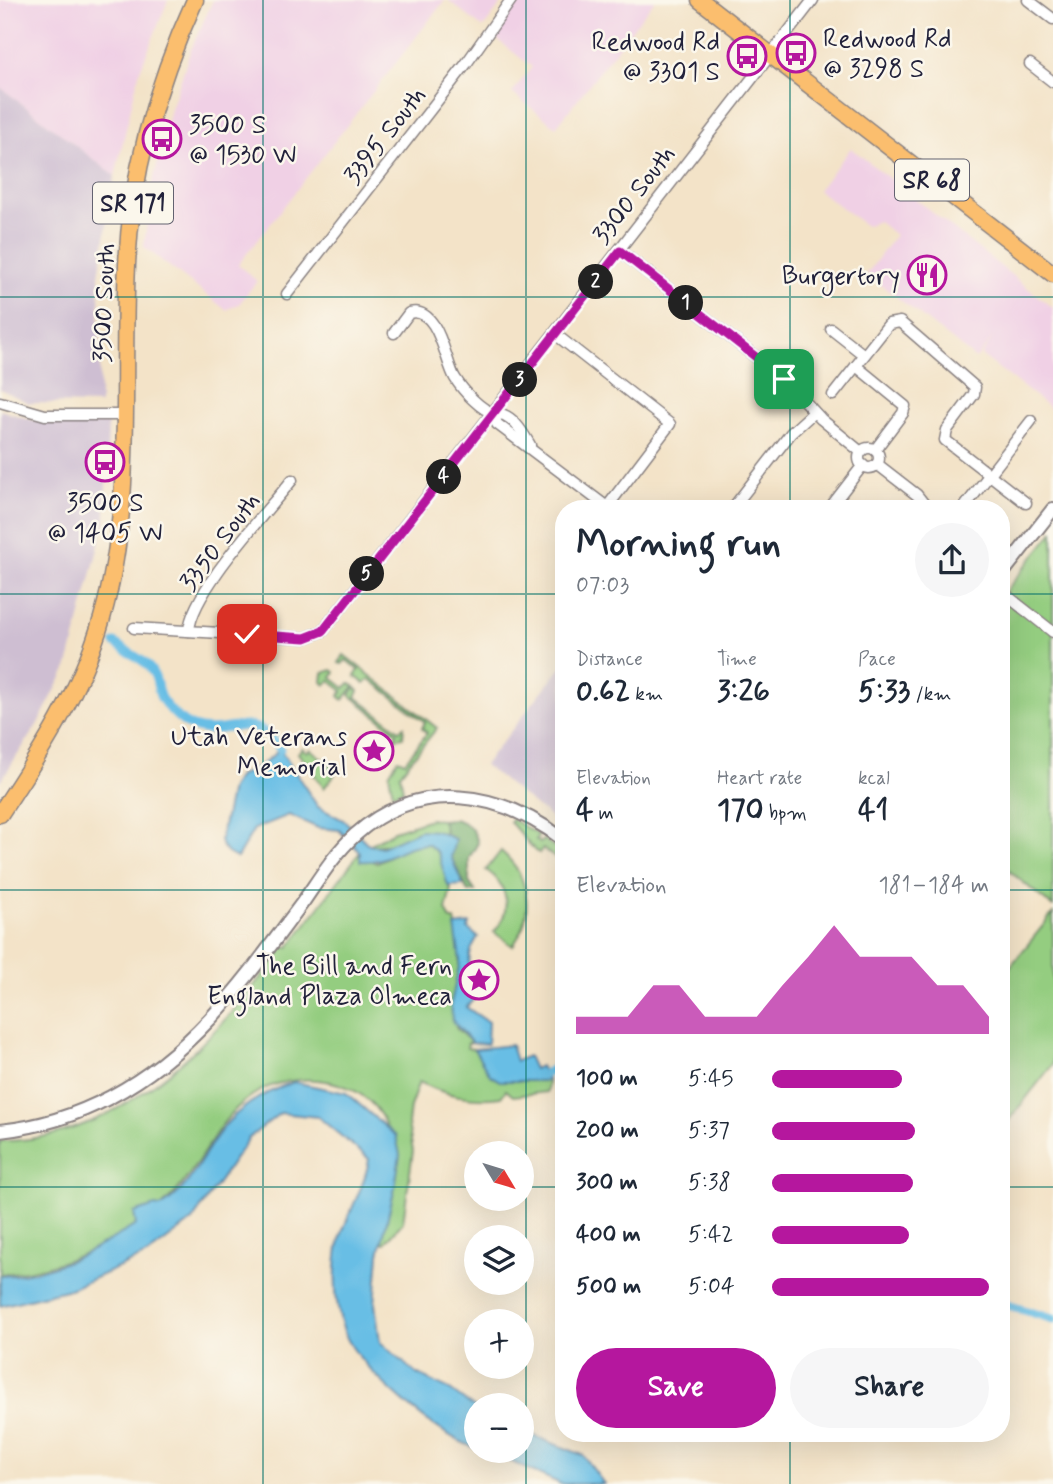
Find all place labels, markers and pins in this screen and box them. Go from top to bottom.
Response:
place label: Redwood Rd @ 3298 S [823,23,952,87]
place label: Redwood Rd @ 3301 S [591,26,720,90]
bus stop icon: Redwood Rd @ 3298 S [775,32,817,74]
bus stop icon: Redwood Rd @ 3301 S [726,35,768,77]
place label: 3500 S @ 1530 W [189,109,296,173]
bus stop icon: 3500 S @ 1530 W [141,118,183,160]
restaurant icon: Burgertory [906,254,948,296]
place label: Burgertory [782,260,900,296]
pin: 2 [578,264,614,300]
pin: 1 [668,286,704,320]
pin [754,349,814,409]
pin: 3 [503,362,538,398]
bus stop icon: 3500 S @ 1405 W [84,441,126,483]
pin: 4 [426,460,462,494]
place label: 3500 S @ 1405 W [47,487,163,551]
pin: 5 [350,556,384,592]
pin [217,604,277,664]
place label: Utah Veterans Memorial [171,721,347,785]
place icon: Utah Veterans Memorial [353,730,395,772]
place label: The Bill and Fern England Plaza Olmeca [207,950,452,1017]
place icon: The Bill and Fern England Plaza Olmeca [458,959,500,1001]

